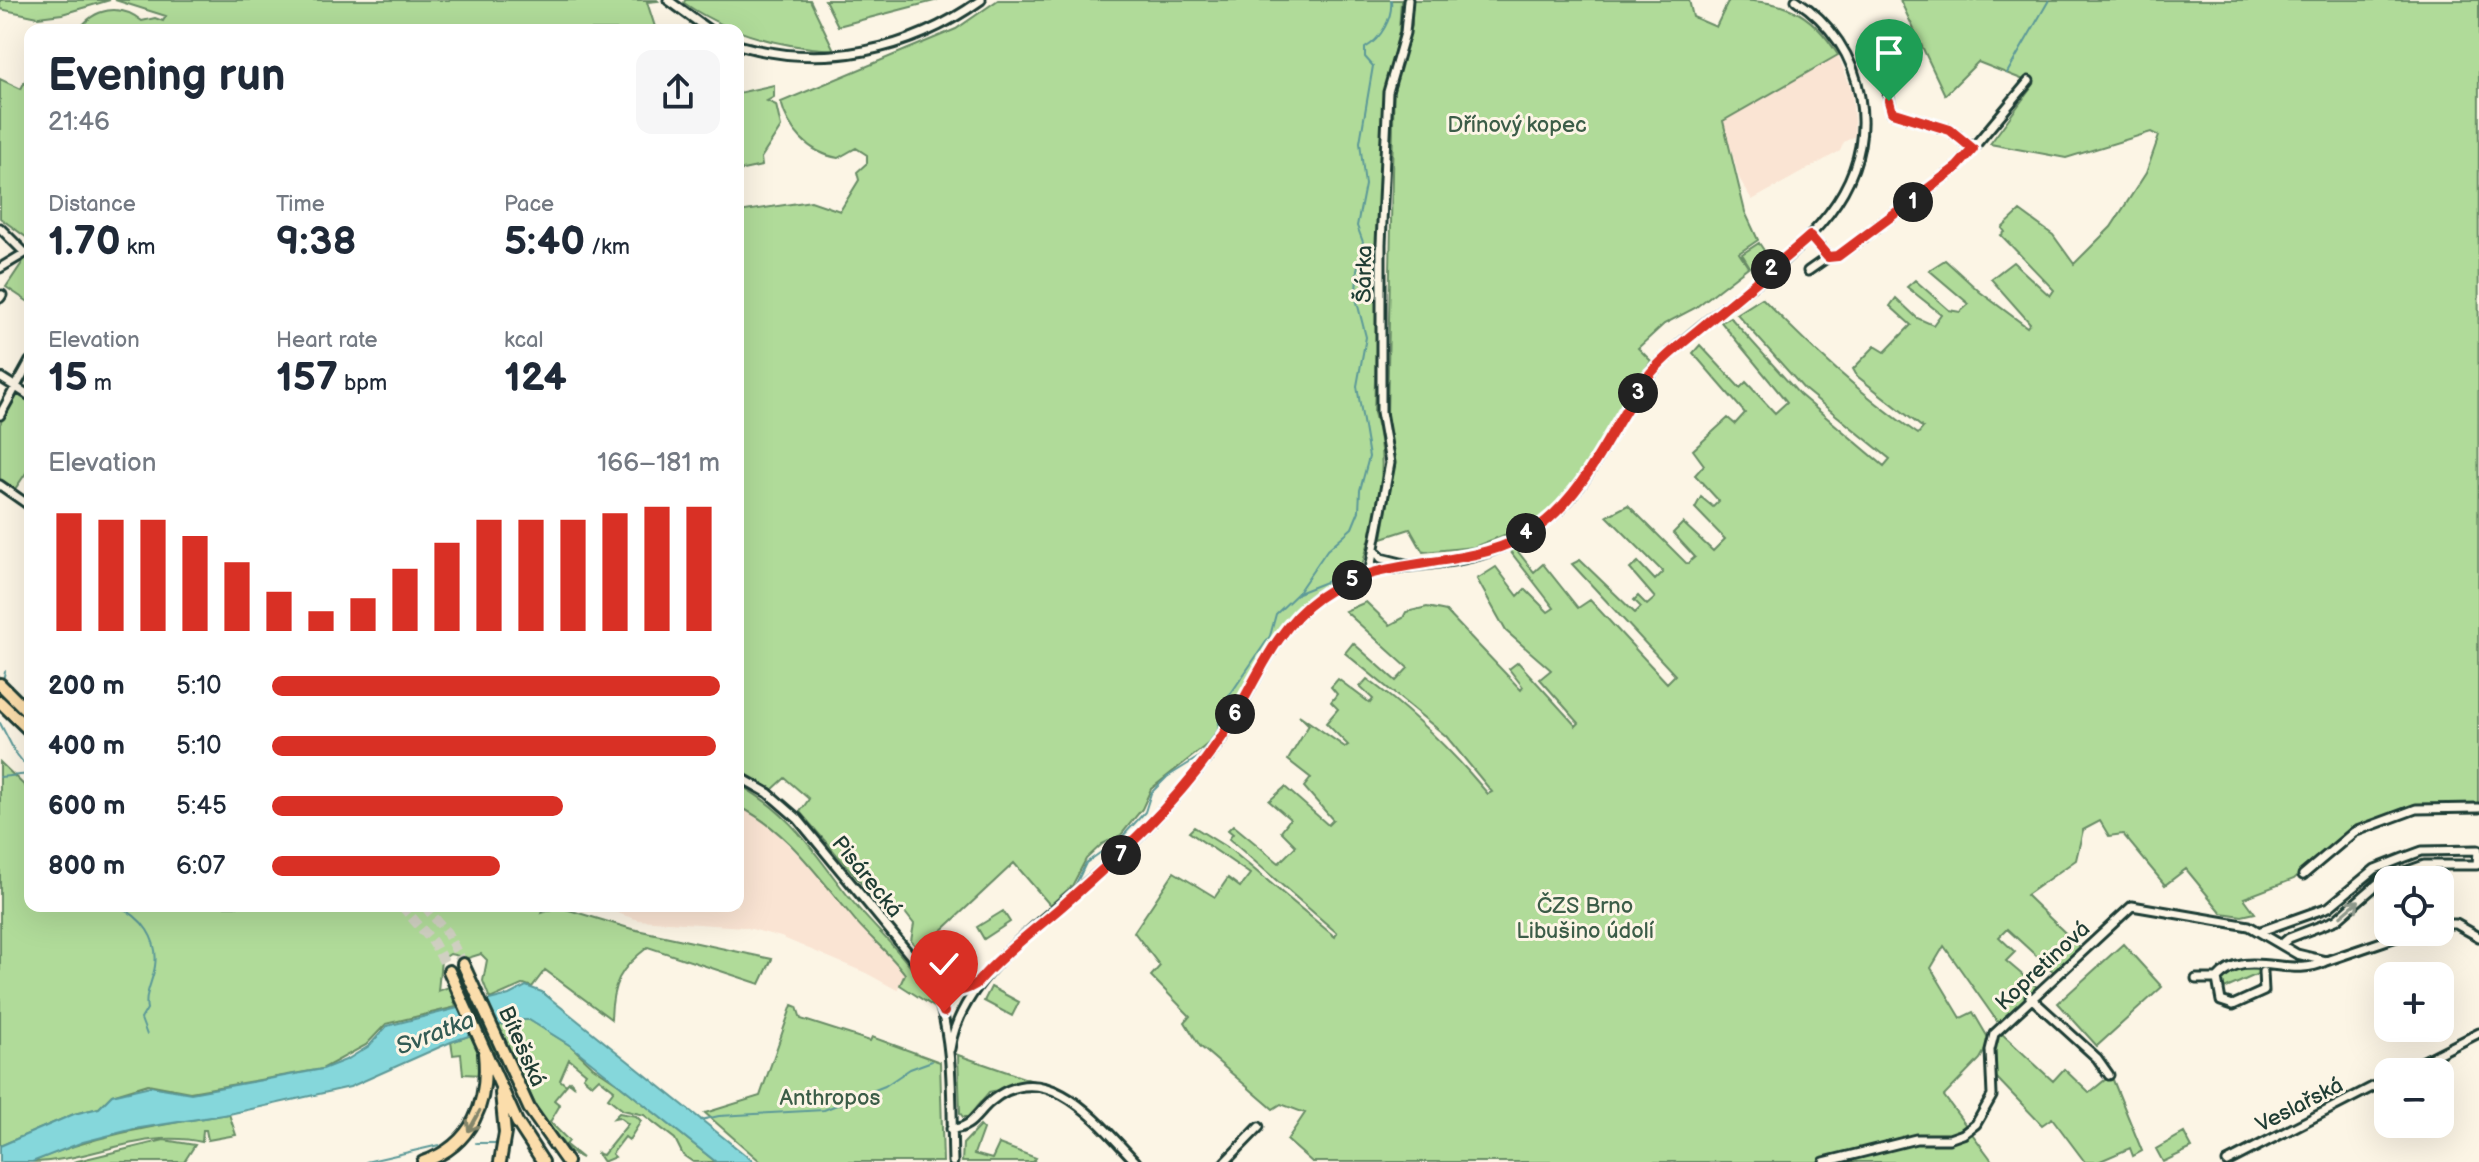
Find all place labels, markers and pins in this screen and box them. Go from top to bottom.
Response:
pin [1855,19,1923,101]
pin: 1 [1893,182,1933,222]
pin: 2 [1751,249,1791,289]
pin: 3 [1618,373,1658,413]
pin: 4 [1506,513,1546,553]
pin: 5 [1332,560,1372,600]
pin: 6 [1215,694,1255,734]
pin: 7 [1101,835,1141,875]
pin [910,930,978,1012]

